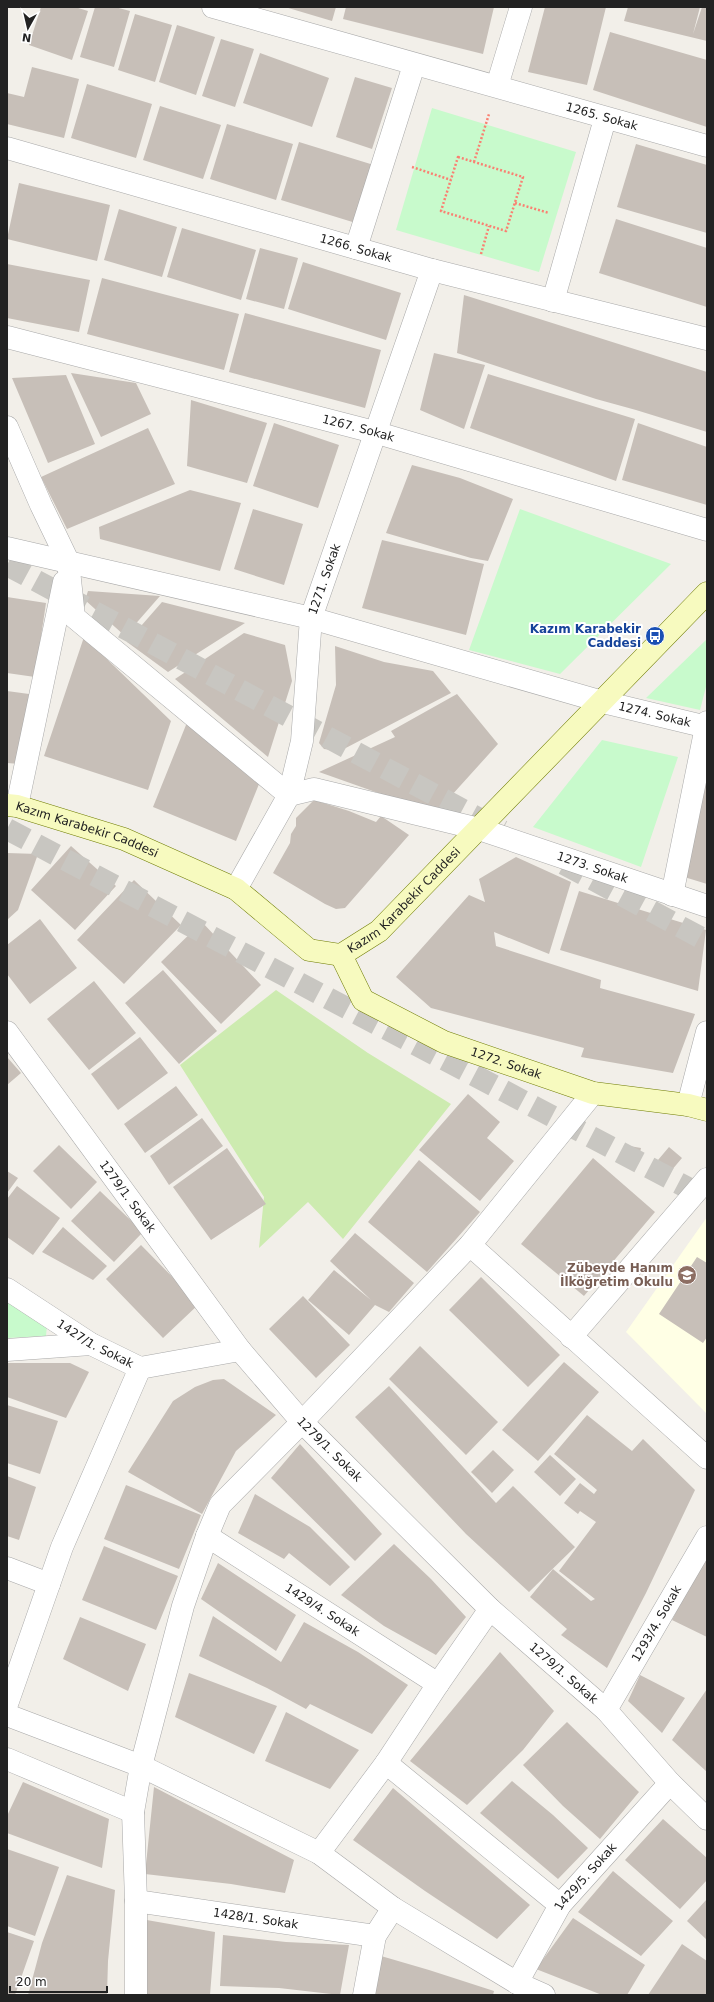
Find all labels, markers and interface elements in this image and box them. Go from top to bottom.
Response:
north arrow [8,8,48,48]
text: N [21,30,32,44]
street label: 1265. Sokak [564,100,640,133]
street label: 1266. Sokak [318,231,394,265]
street label: 1267. Sokak [321,412,396,445]
street label: 1271. Sokak [306,542,343,616]
place label: Kazım Karabekir Caddesi [530,622,641,650]
bus stop icon: Kazım Karabekir Caddesi [644,625,666,647]
street label: 1274. Sokak [617,699,693,730]
street label: Kazım Karabekir Caddesi [14,799,160,860]
street label: Kazım Karabekir Caddesi [345,845,463,956]
street label: 1273. Sokak [555,849,630,886]
street label: 1272. Sokak [469,1045,544,1082]
street label: 1279/1. Sokak [97,1158,159,1235]
place label: Zübeyde Hanım İlköğretim Okulu [560,1261,673,1289]
school or university icon: Zübeyde Hanım İlköğretim Okulu [676,1264,698,1286]
street label: 1427/1. Sokak [54,1317,136,1371]
street label: 1279/1. Sokak [294,1414,365,1485]
street label: 1429/4. Sokak [282,1581,362,1639]
street label: 1293/4. Sokak [629,1583,684,1664]
street label: 1279/1. Sokak [527,1640,601,1707]
street label: 1429/5. Sokak [551,1840,619,1913]
street label: 1428/1. Sokak [212,1905,299,1932]
scale bar [10,1968,107,1994]
text: 20 m [16,1975,47,1989]

